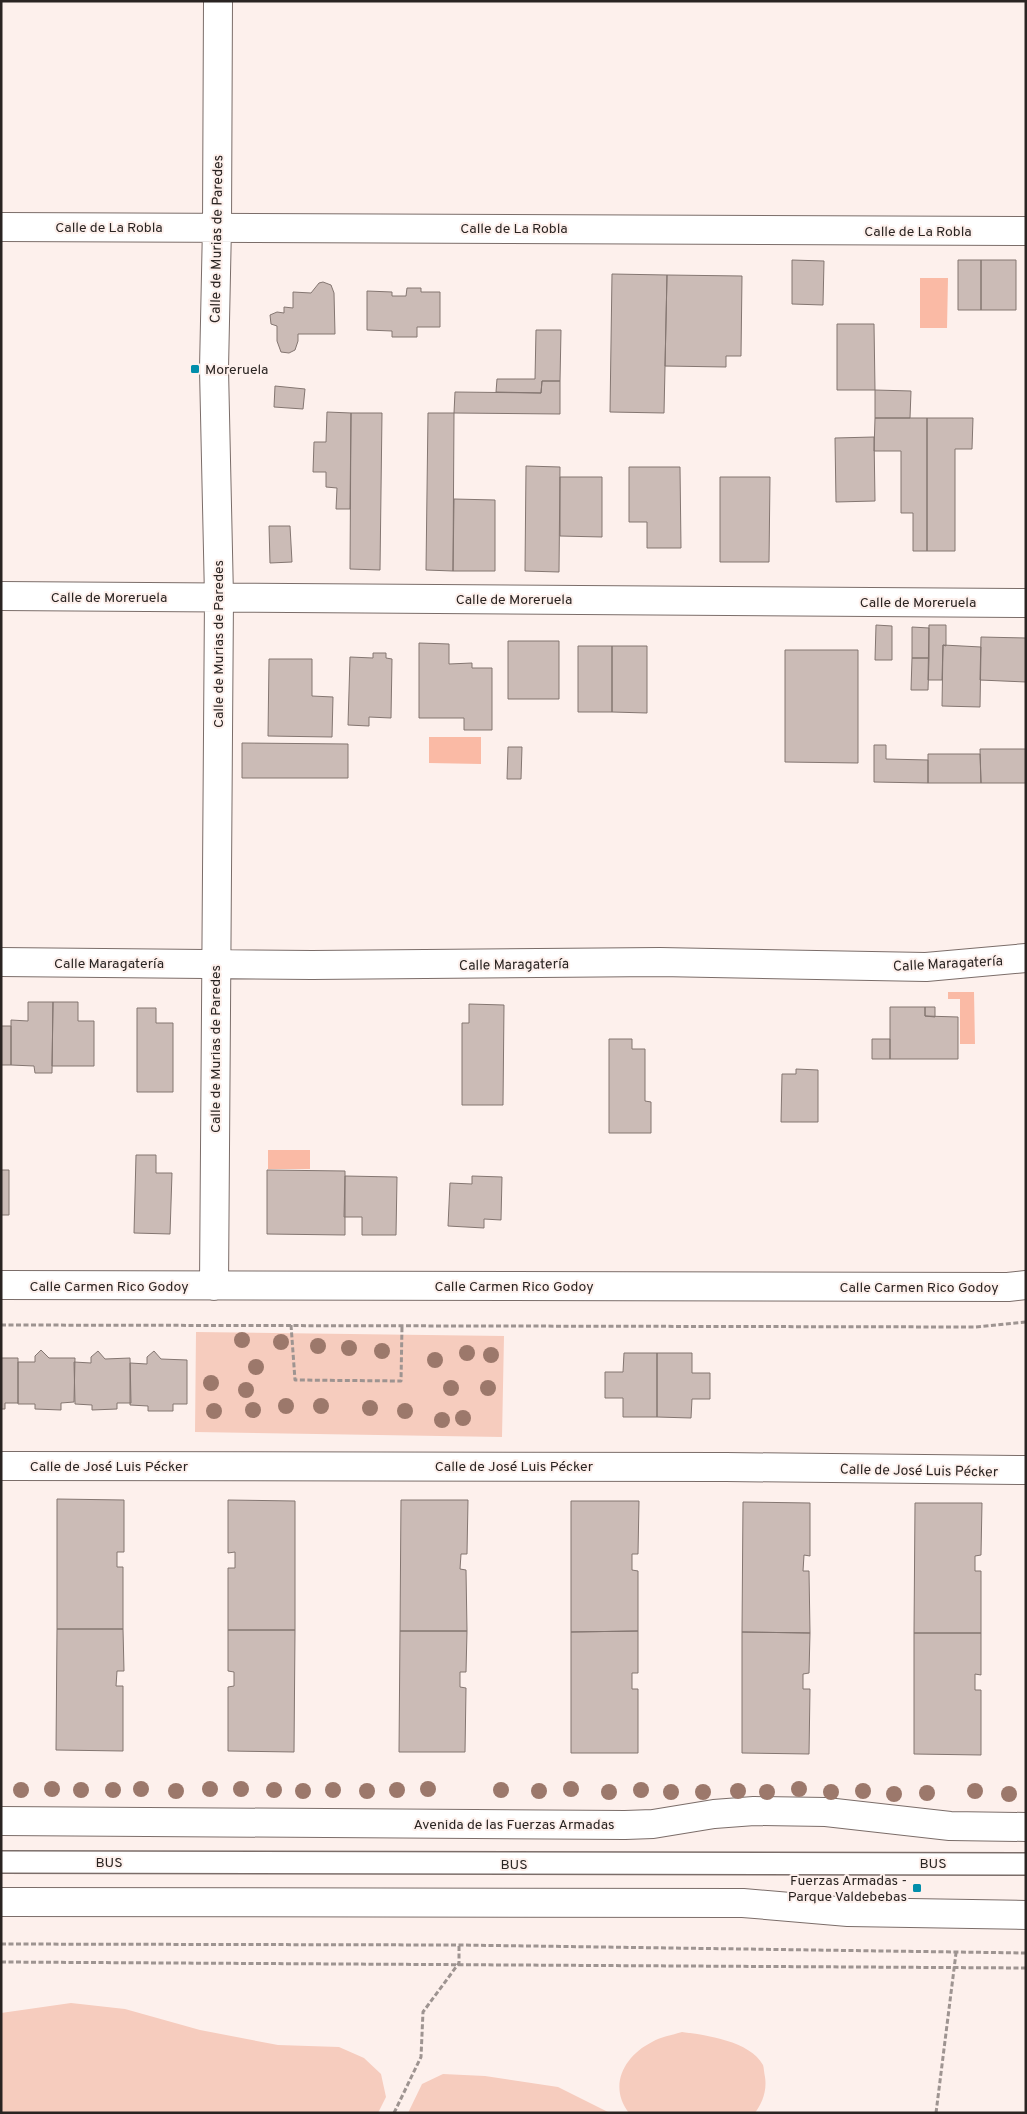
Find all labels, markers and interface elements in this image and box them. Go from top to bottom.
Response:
street label: Calle de Murias de Paredes [208,155,227,323]
street label: Calle de La Robla [55,220,163,237]
street label: Calle de La Robla [460,221,568,238]
street label: Calle de La Robla [864,224,972,241]
place label: Moreruela [205,362,268,379]
marker: Moreruela [189,363,201,375]
street label: Calle de Murias de Paredes [211,560,228,728]
street label: Calle de Moreruela [51,590,167,607]
street label: Calle de Moreruela [456,592,572,609]
street label: Calle de Moreruela [860,595,976,612]
street label: Calle Maragatería [893,953,1003,976]
street label: Calle Maragatería [54,956,164,973]
street label: Calle Maragatería [459,956,569,975]
street label: Calle de Murias de Paredes [208,965,225,1133]
street label: Calle Carmen Rico Godoy [29,1279,189,1296]
street label: Calle Carmen Rico Godoy [434,1279,594,1296]
street label: Calle Carmen Rico Godoy [839,1280,999,1297]
street label: Calle de José Luis Pécker [30,1459,189,1476]
street label: Calle de José Luis Pécker [435,1459,594,1476]
street label: Calle de José Luis Pécker [840,1462,999,1481]
street label: Avenida de las Fuerzas Armadas [413,1817,615,1834]
street label: BUS [95,1855,123,1872]
street label: BUS [919,1856,947,1873]
street label: BUS [500,1857,528,1874]
place label: Fuerzas Armadas - Parque Valdebebas [788,1873,907,1906]
marker: Fuerzas Armadas - Parque Valdebebas [911,1882,923,1894]

